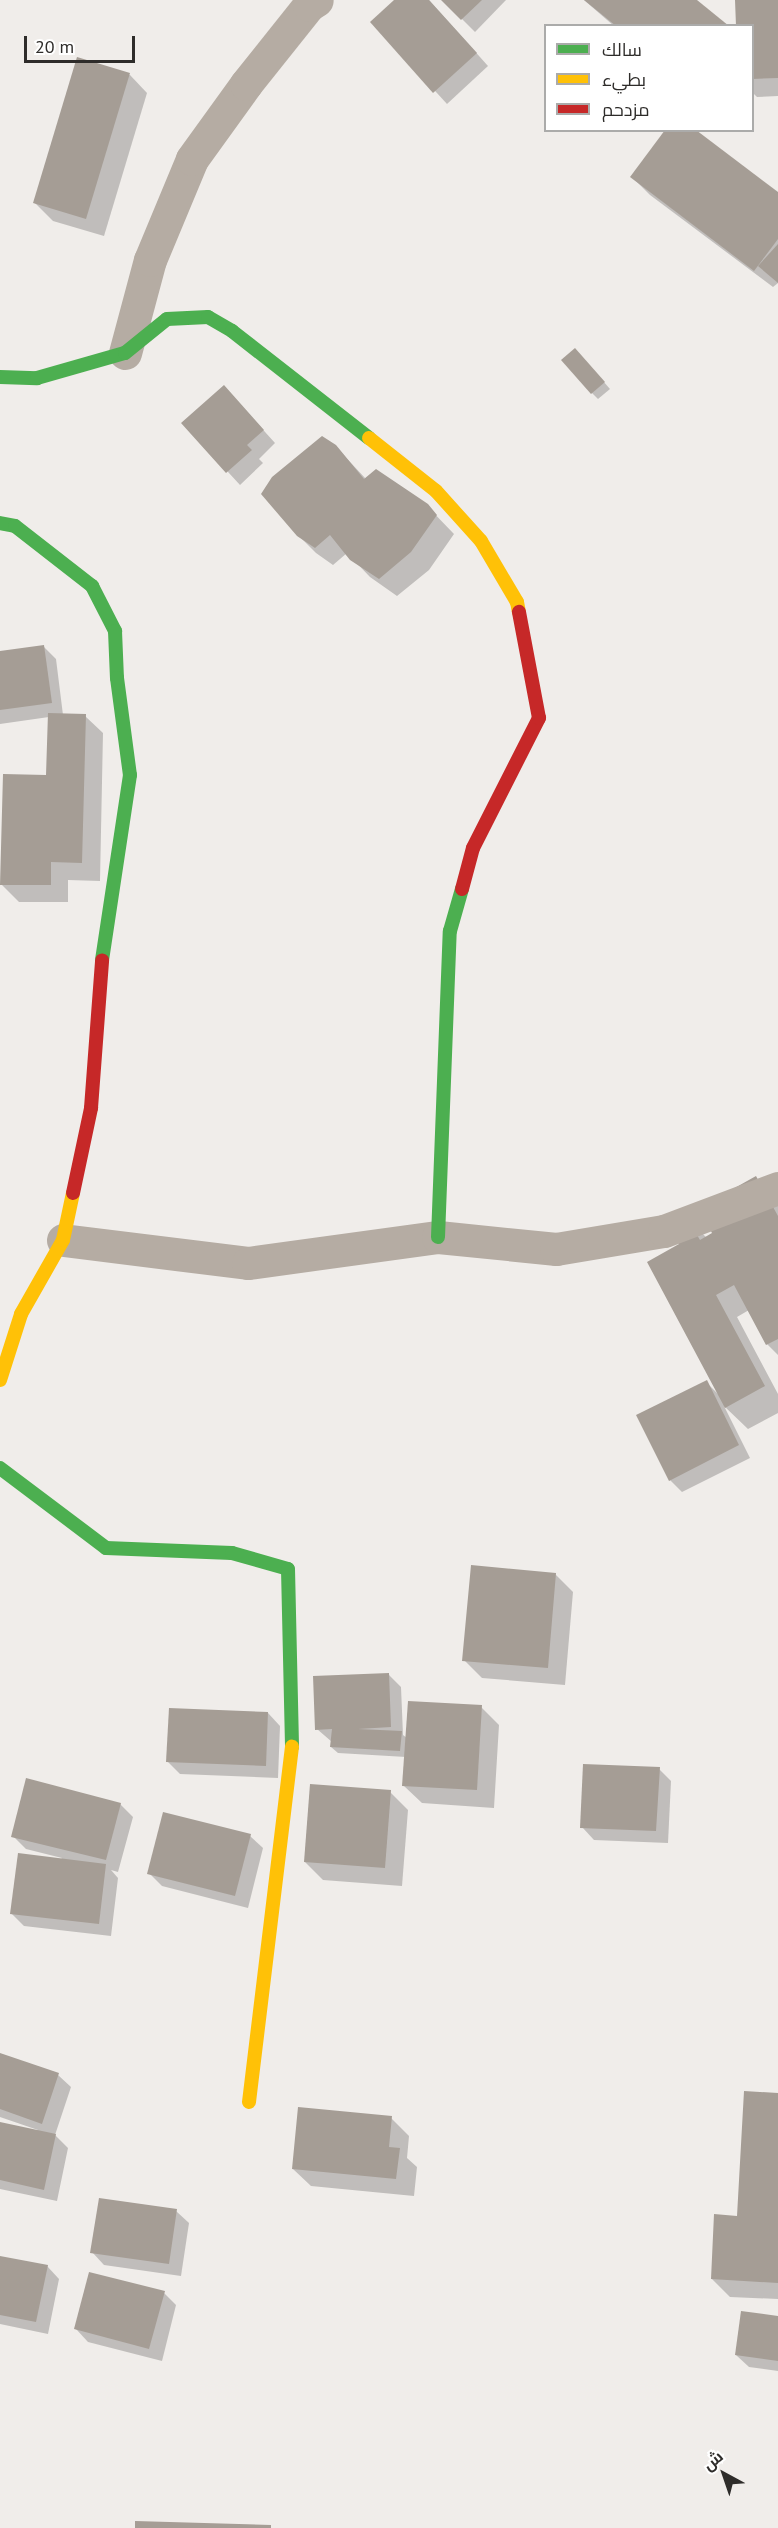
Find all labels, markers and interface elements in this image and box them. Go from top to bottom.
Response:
scale bar [27,24,138,62]
legend [544,24,754,132]
text: 20 m [35,35,74,58]
text: سالك [602,38,642,61]
text: بطيء [602,68,646,91]
text: مزدحم [602,98,650,121]
north arrow [694,2444,754,2504]
text: ش [698,2446,727,2474]

